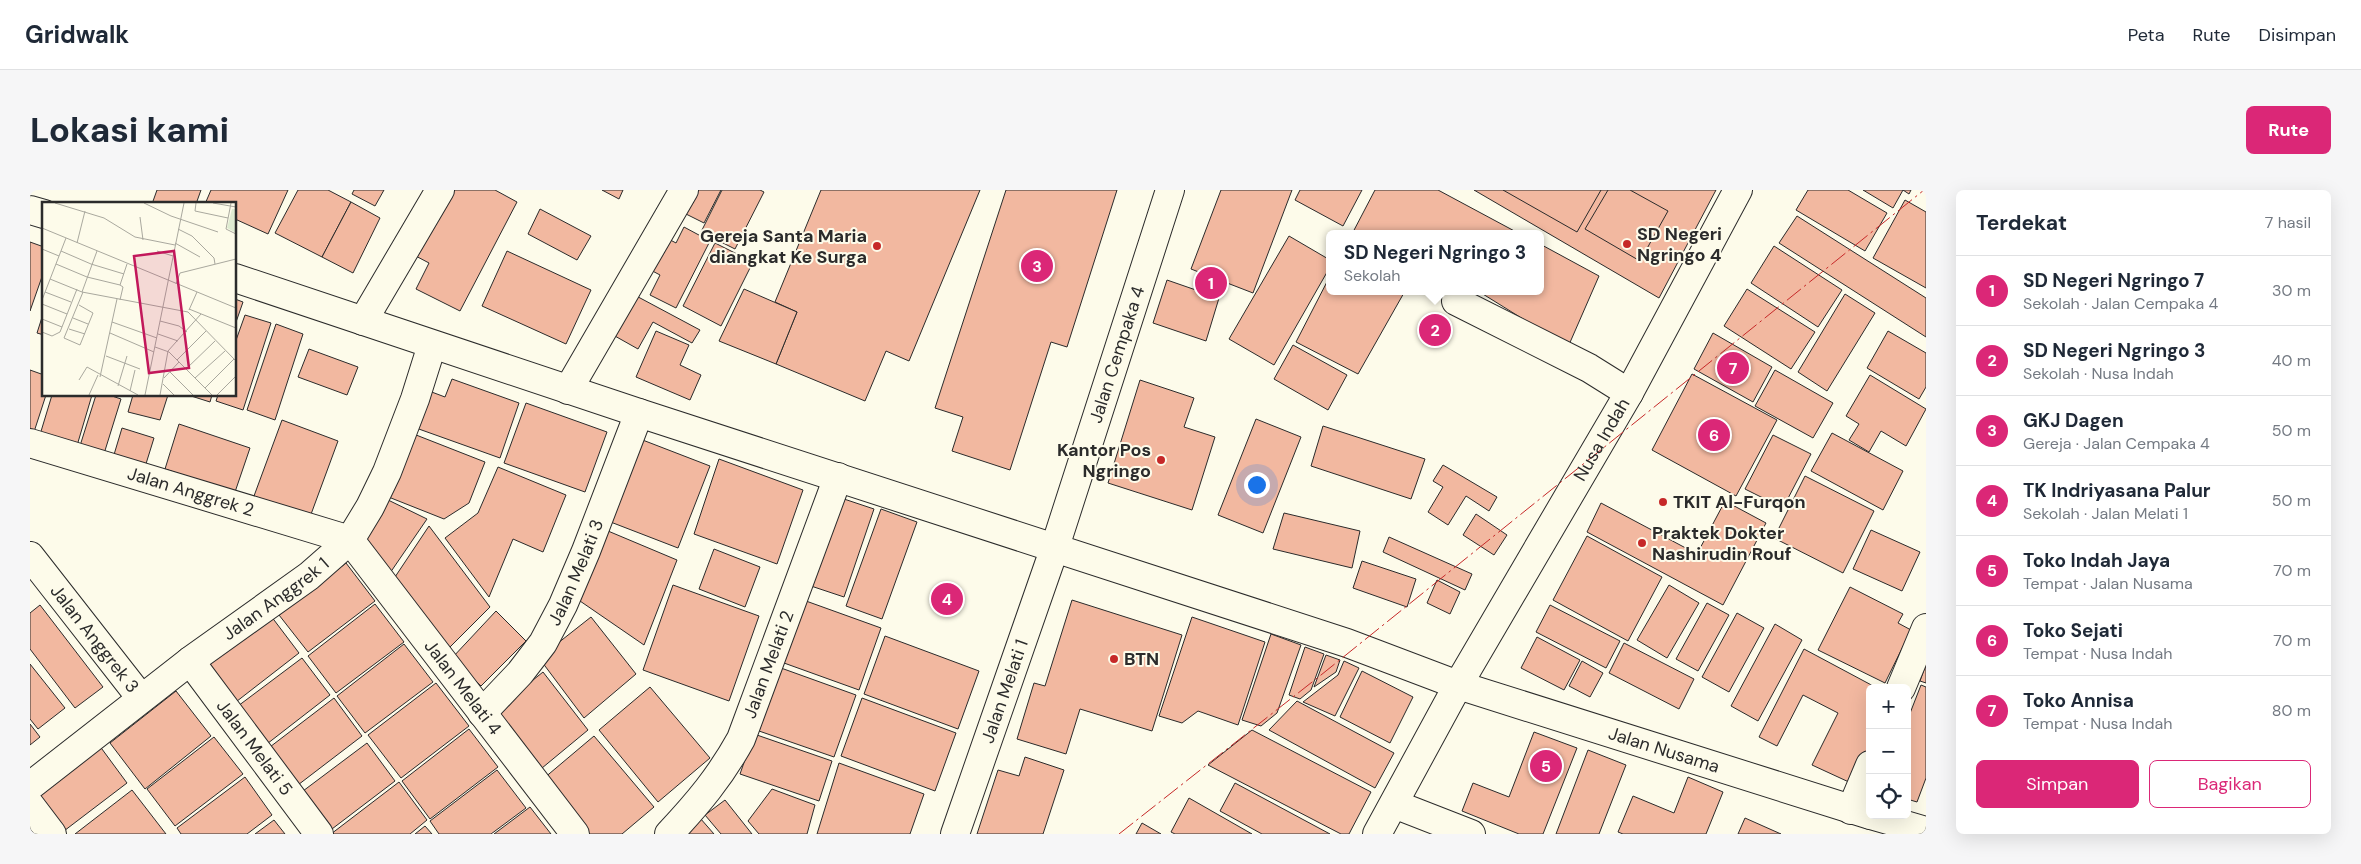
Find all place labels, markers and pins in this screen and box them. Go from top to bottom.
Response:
place label: SD Negeri Ngringo 4 [1637,222,1722,267]
place label: Gereja Santa Maria diangkat Ke Surga [700,224,867,269]
marker: SD Negeri Ngringo 4 [1621,238,1633,250]
marker: Gereja Santa Maria diangkat Ke Surga [871,240,883,252]
pin: 3 [1021,247,1053,285]
pin: 1 [1195,264,1227,302]
pin: 2 [1419,311,1451,349]
pin: 7 [1717,349,1749,387]
pin: 6 [1698,416,1730,454]
place label: Kantor Pos Ngringo [1057,438,1151,483]
marker: Kantor Pos Ngringo [1155,454,1167,466]
place label: TKIT Al-Furqon [1673,490,1806,514]
marker: TKIT Al-Furqon [1657,496,1669,508]
place label: Praktek Dokter Nashirudin Rouf [1652,521,1791,566]
marker: Praktek Dokter Nashirudin Rouf [1636,537,1648,549]
pin: 4 [931,580,963,618]
place label: BTN [1124,647,1159,671]
marker: BTN [1108,653,1120,665]
pin: 5 [1530,747,1562,785]

